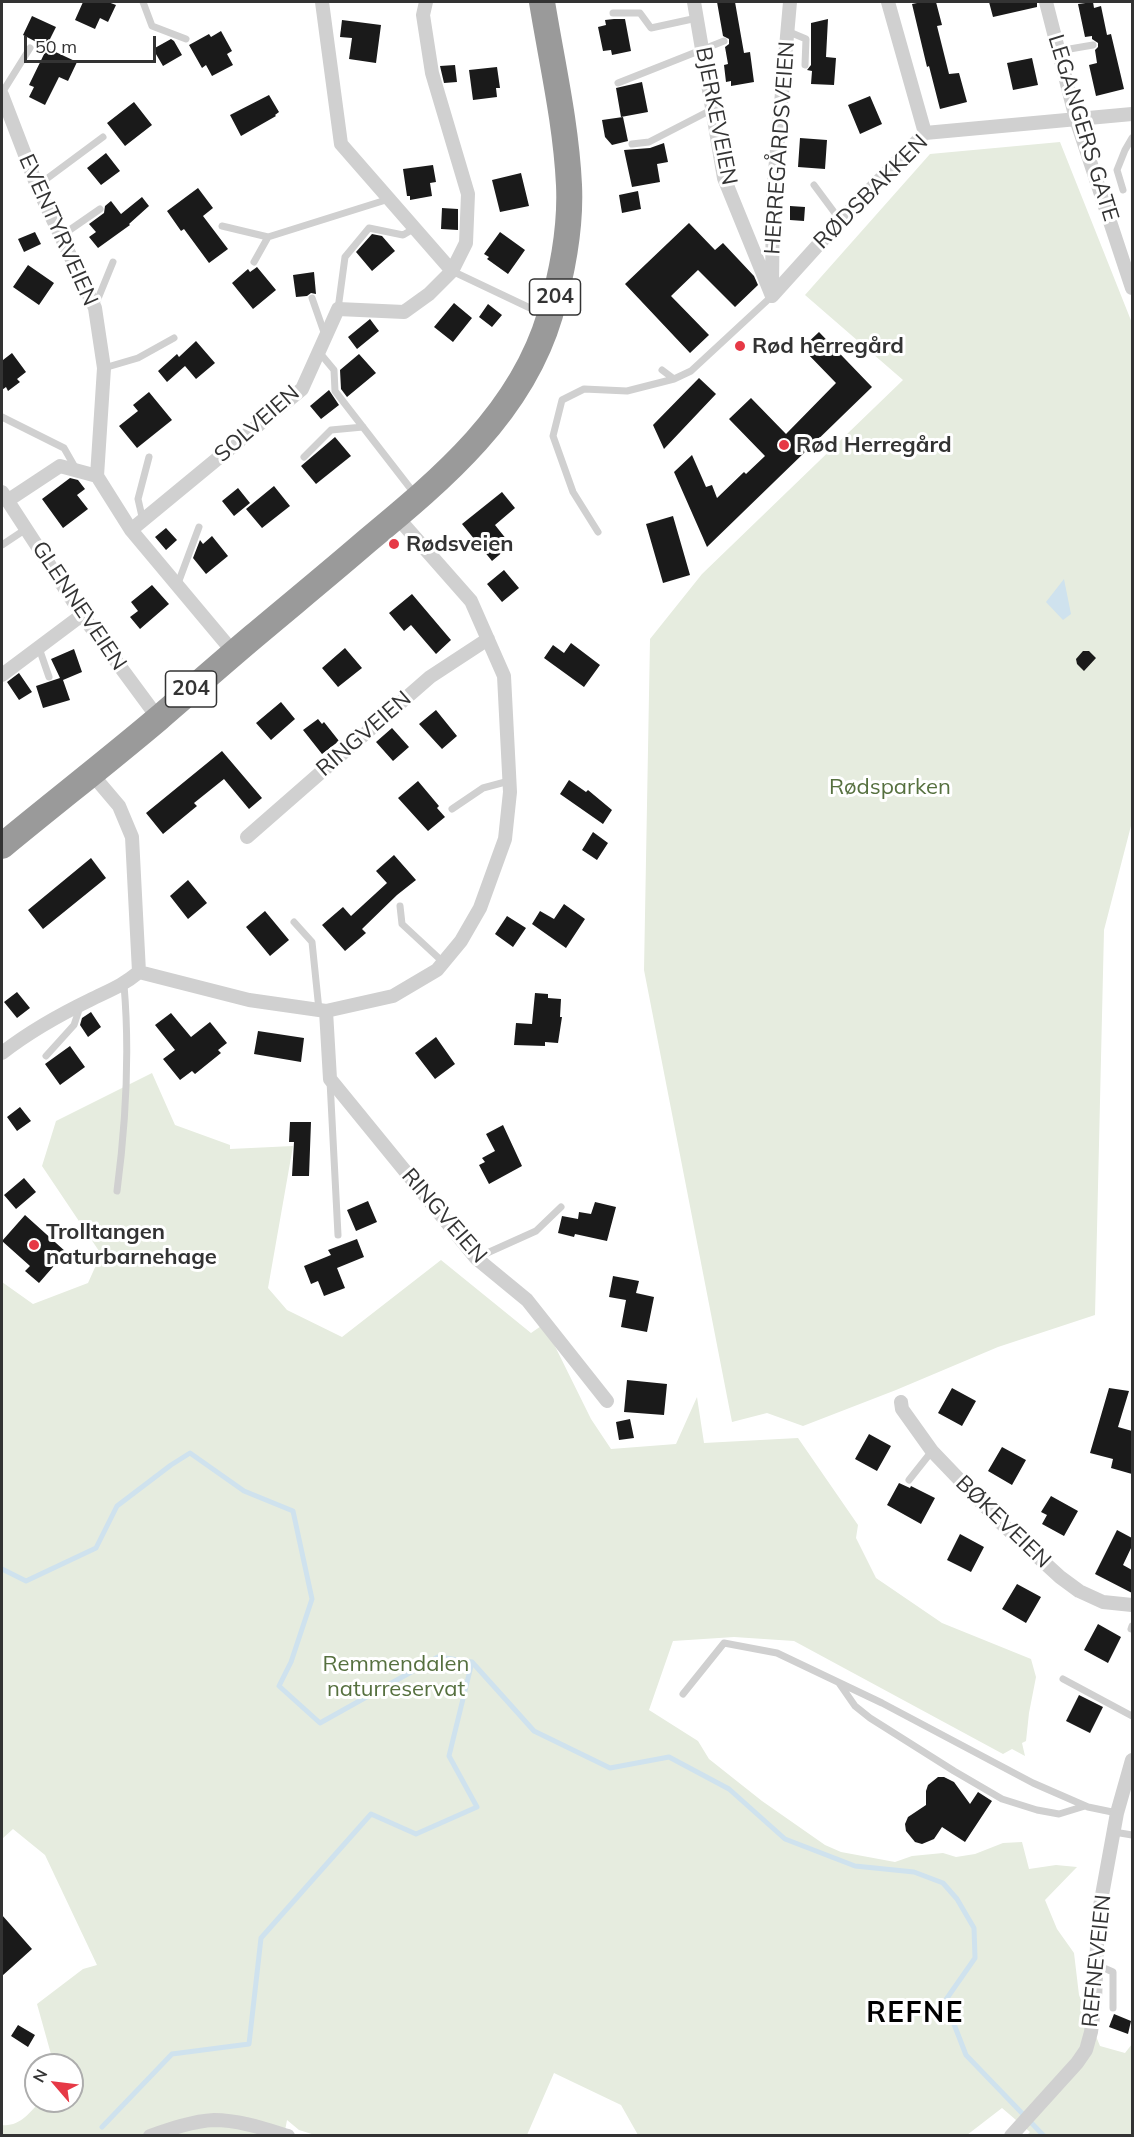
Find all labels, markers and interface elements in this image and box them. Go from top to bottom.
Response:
scale bar [27,24,159,62]
street label: LEGANGERS GATE [1042,31,1124,225]
text: 50 m [35,35,77,58]
street label: HERREGÅRDSVEIEN [759,40,801,256]
street label: BJERKEVEIEN [690,45,742,187]
street label: RØDSBAKKEN [808,129,934,255]
street label: EVENTYRVEIEN [13,150,103,310]
road number: 204 [530,279,580,315]
place label: Rød herregård [752,333,904,359]
marker: Rød herregård [733,339,747,353]
street label: SOLVEIEN [209,380,305,468]
place label: Rød Herregård [796,432,952,458]
marker: Rød Herregård [777,438,791,452]
place label: Rødsveien [406,531,513,557]
street label: GLENNEVEIEN [26,536,132,676]
marker: Rødsveien [387,537,401,551]
road number: 204 [166,671,216,707]
street label: RINGVEIEN [311,686,417,782]
park label: Rødsparken [829,774,951,800]
street label: RINGVEIEN [396,1163,492,1269]
place label: Trolltangen naturbarnehage [46,1219,217,1270]
marker: Trolltangen naturbarnehage [27,1238,41,1252]
street label: BØKEVEIEN [950,1470,1056,1574]
park label: Remmendalen naturreservat [323,1651,469,1702]
street label: REFNEVEIEN [1077,1893,1117,2029]
district label: REFNE [866,1997,964,2031]
north arrow [24,2053,84,2113]
text: N [28,2065,52,2086]

